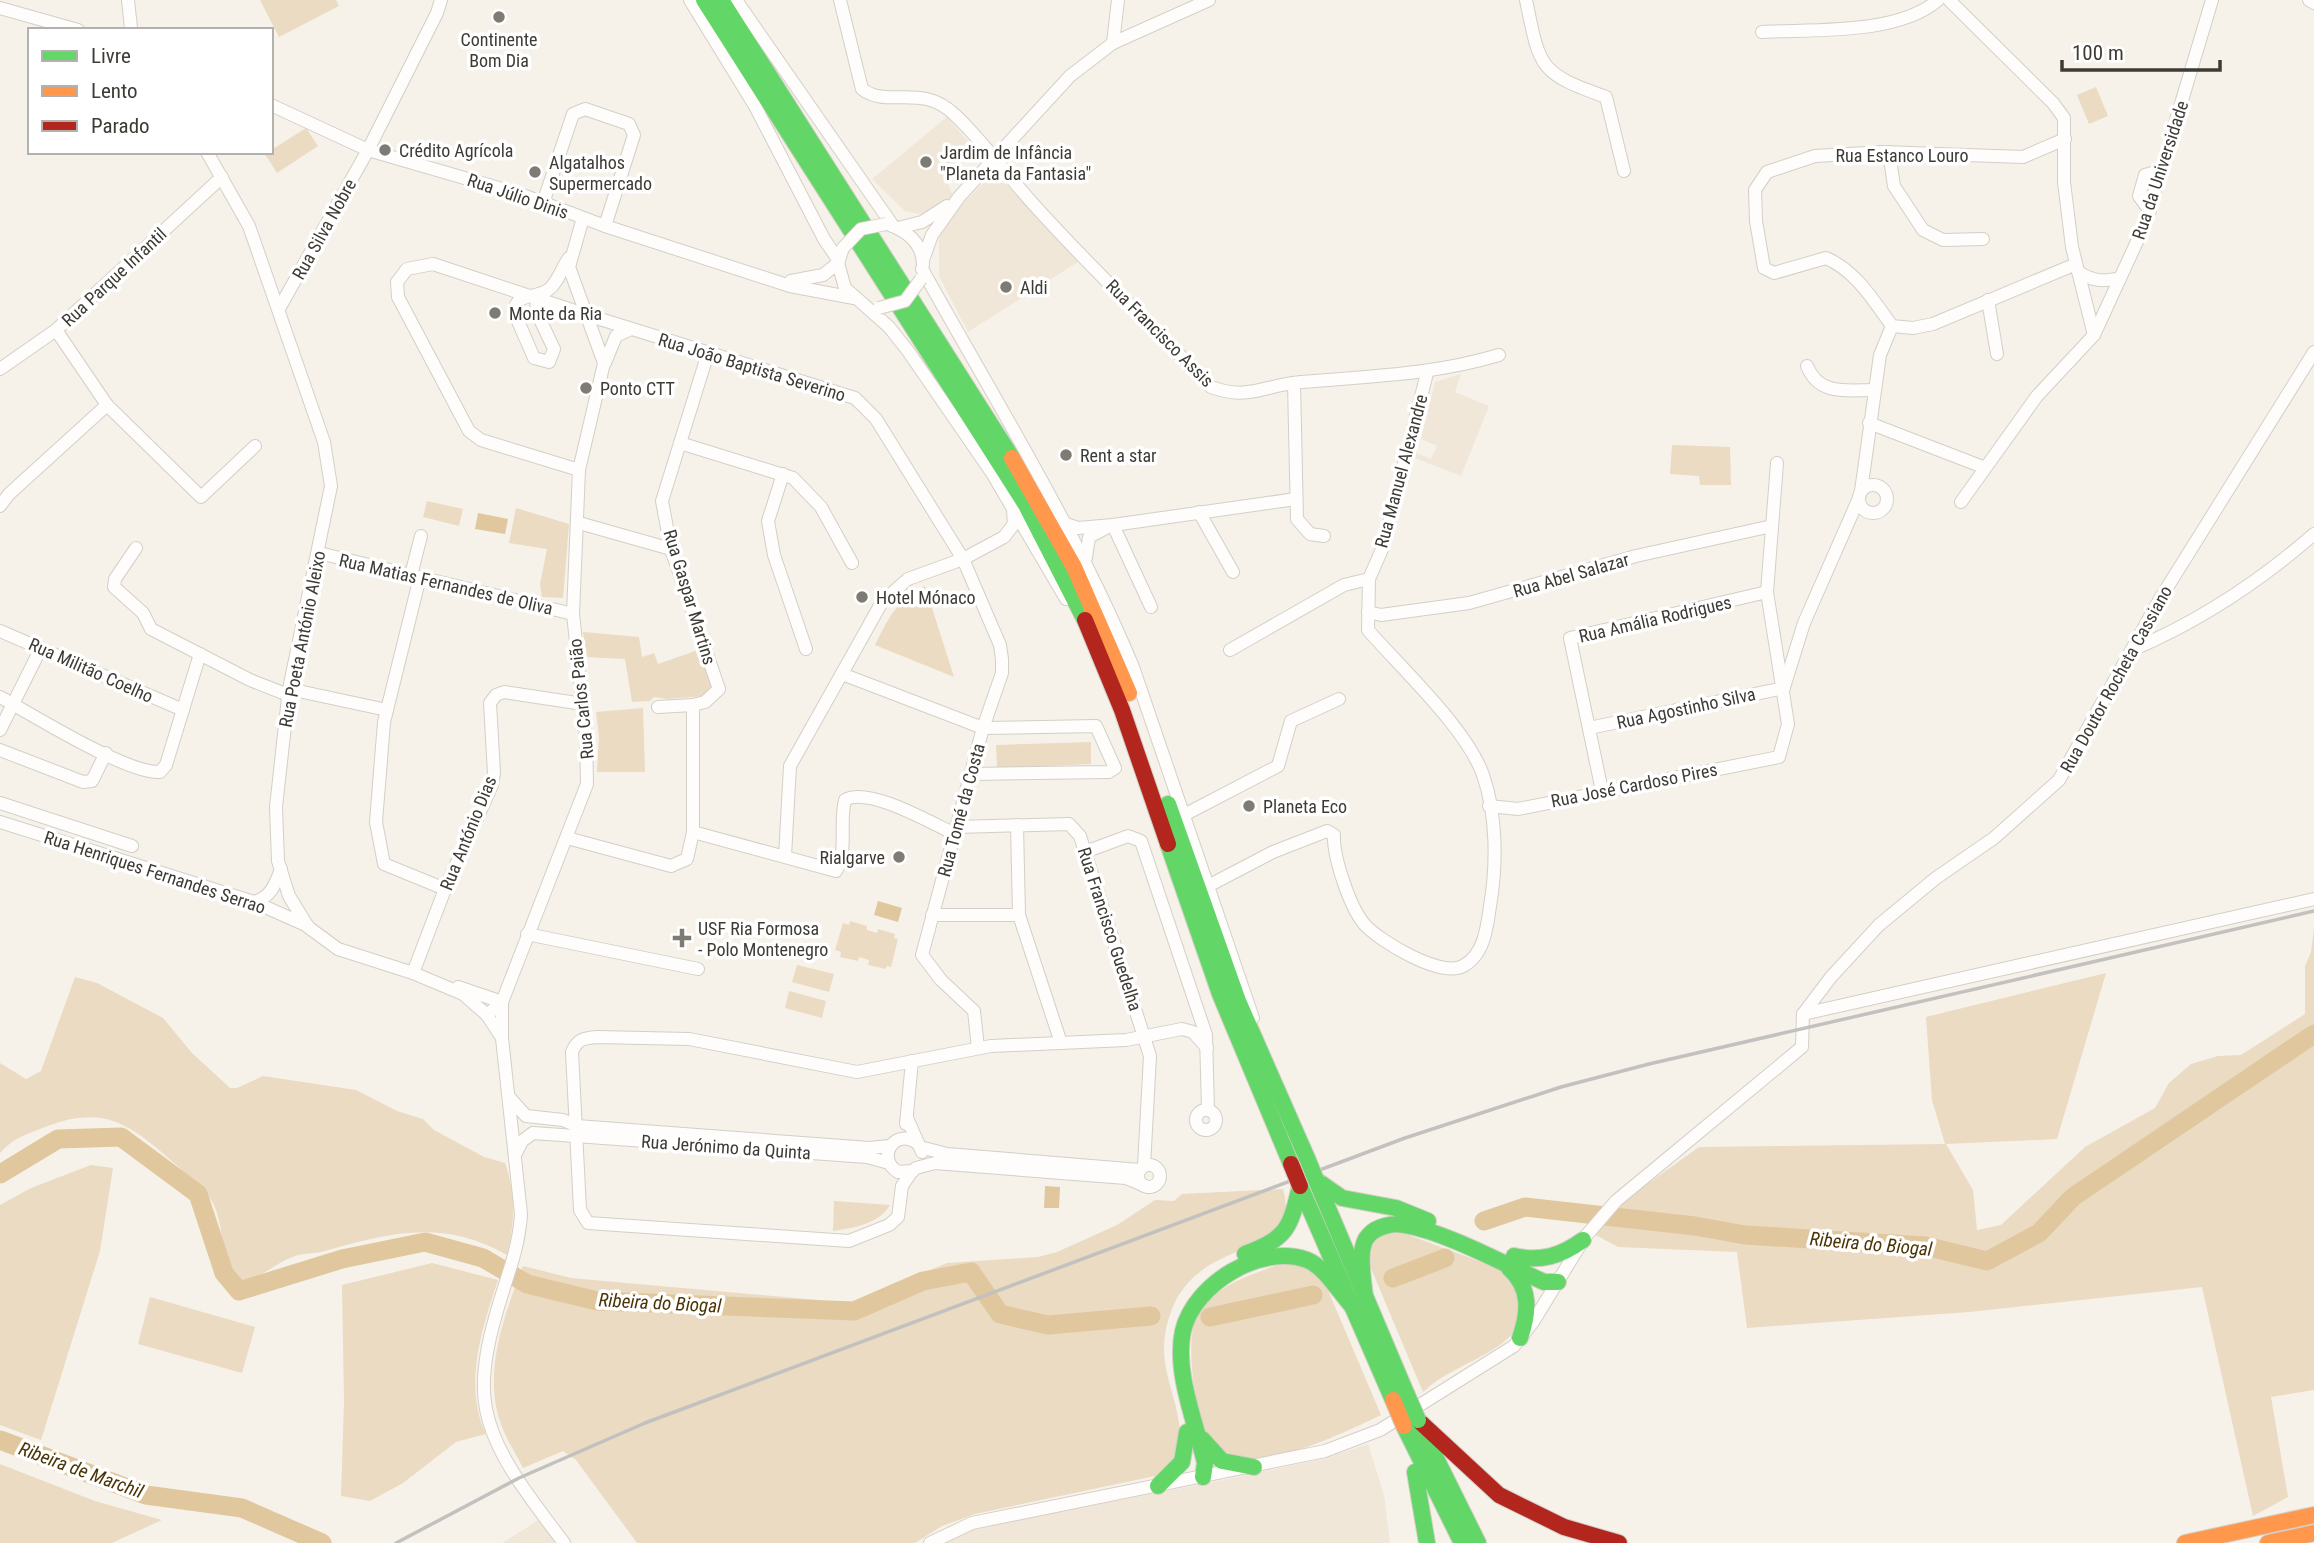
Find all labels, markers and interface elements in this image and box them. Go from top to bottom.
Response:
marker: Continente Bom Dia [491,9,507,25]
legend [28,28,273,154]
scale bar [2062,28,2220,72]
place label: Continente Bom Dia [460,29,538,71]
text: 100 m [2072,41,2124,65]
text: Livre [91,44,131,68]
text: Lento [91,79,138,103]
street label: Rua da Universidade [2128,98,2192,242]
text: Parado [91,114,150,138]
place label: Crédito Agrícola [399,140,513,161]
marker: Crédito Agrícola [377,142,393,158]
place label: Jardim de Infância "Planeta da Fantasia" [940,142,1091,184]
street label: Rua Estanco Louro [1836,145,1968,166]
place label: Algatalhos Supermercado [549,152,652,194]
marker: Jardim de Infância "Planeta da Fantasia" [918,154,934,170]
marker: Algatalhos Supermercado [527,164,543,180]
street label: Rua Júlio Dinis [465,169,571,223]
street label: Rua Silva Nobre [288,175,360,283]
street label: Rua Parque Infantil [57,223,171,331]
street label: Rua Francisco Assis [1102,275,1218,391]
place label: Aldi [1020,277,1048,298]
marker: Aldi [998,279,1014,295]
place label: Monte da Ria [509,303,602,324]
marker: Monte da Ria [487,305,503,321]
street label: Rua João Baptista Severino [656,329,848,405]
place label: Ponto CTT [600,378,675,399]
marker: Ponto CTT [578,380,594,396]
street label: Rua Manuel Alexandre [1370,392,1432,550]
place label: Rent a star [1080,445,1157,466]
marker: Rent a star [1058,447,1074,463]
street label: Rua Gaspar Martins [659,527,721,667]
street label: Rua Abel Salazar [1511,548,1632,602]
street label: Rua Poeta António Aleixo [275,549,329,729]
street label: Rua Matias Fernandes de Oliva [337,549,555,619]
street label: Rua Doutor Rocheta Cassiano [2056,582,2176,776]
place label: Hotel Mónaco [876,587,976,608]
marker: Hotel Mónaco [854,589,870,605]
street label: Rua Amália Rodrigues [1577,591,1733,647]
street label: Rua Militão Coelho [26,633,156,707]
street label: Rua Carlos Paião [564,638,598,760]
street label: Rua Agostinho Silva [1615,683,1757,733]
street label: Rua Tomé da Costa [933,741,989,879]
street label: Rua José Cardoso Pires [1549,759,1719,811]
street label: Rua António Dias [435,773,501,893]
place label: Planeta Eco [1263,796,1347,817]
marker: Planeta Eco [1241,798,1257,814]
street label: Rua Henriques Fernandes Serrao [42,826,268,918]
street label: Rua Francisco Guedelha [1074,845,1146,1013]
place label: Rialgarve [819,847,885,868]
marker: Rialgarve [891,849,907,865]
place label: USF Ria Formosa - Polo Montenegro [698,918,828,960]
marker: USF Ria Formosa - Polo Montenegro [672,928,692,948]
street label: Rua Jerónimo da Quinta [640,1131,812,1163]
water label: Ribeira do Biogal [1809,1227,1934,1261]
water label: Ribeira do Biogal [598,1288,723,1318]
water label: Ribeira de Marchil [16,1437,147,1503]

